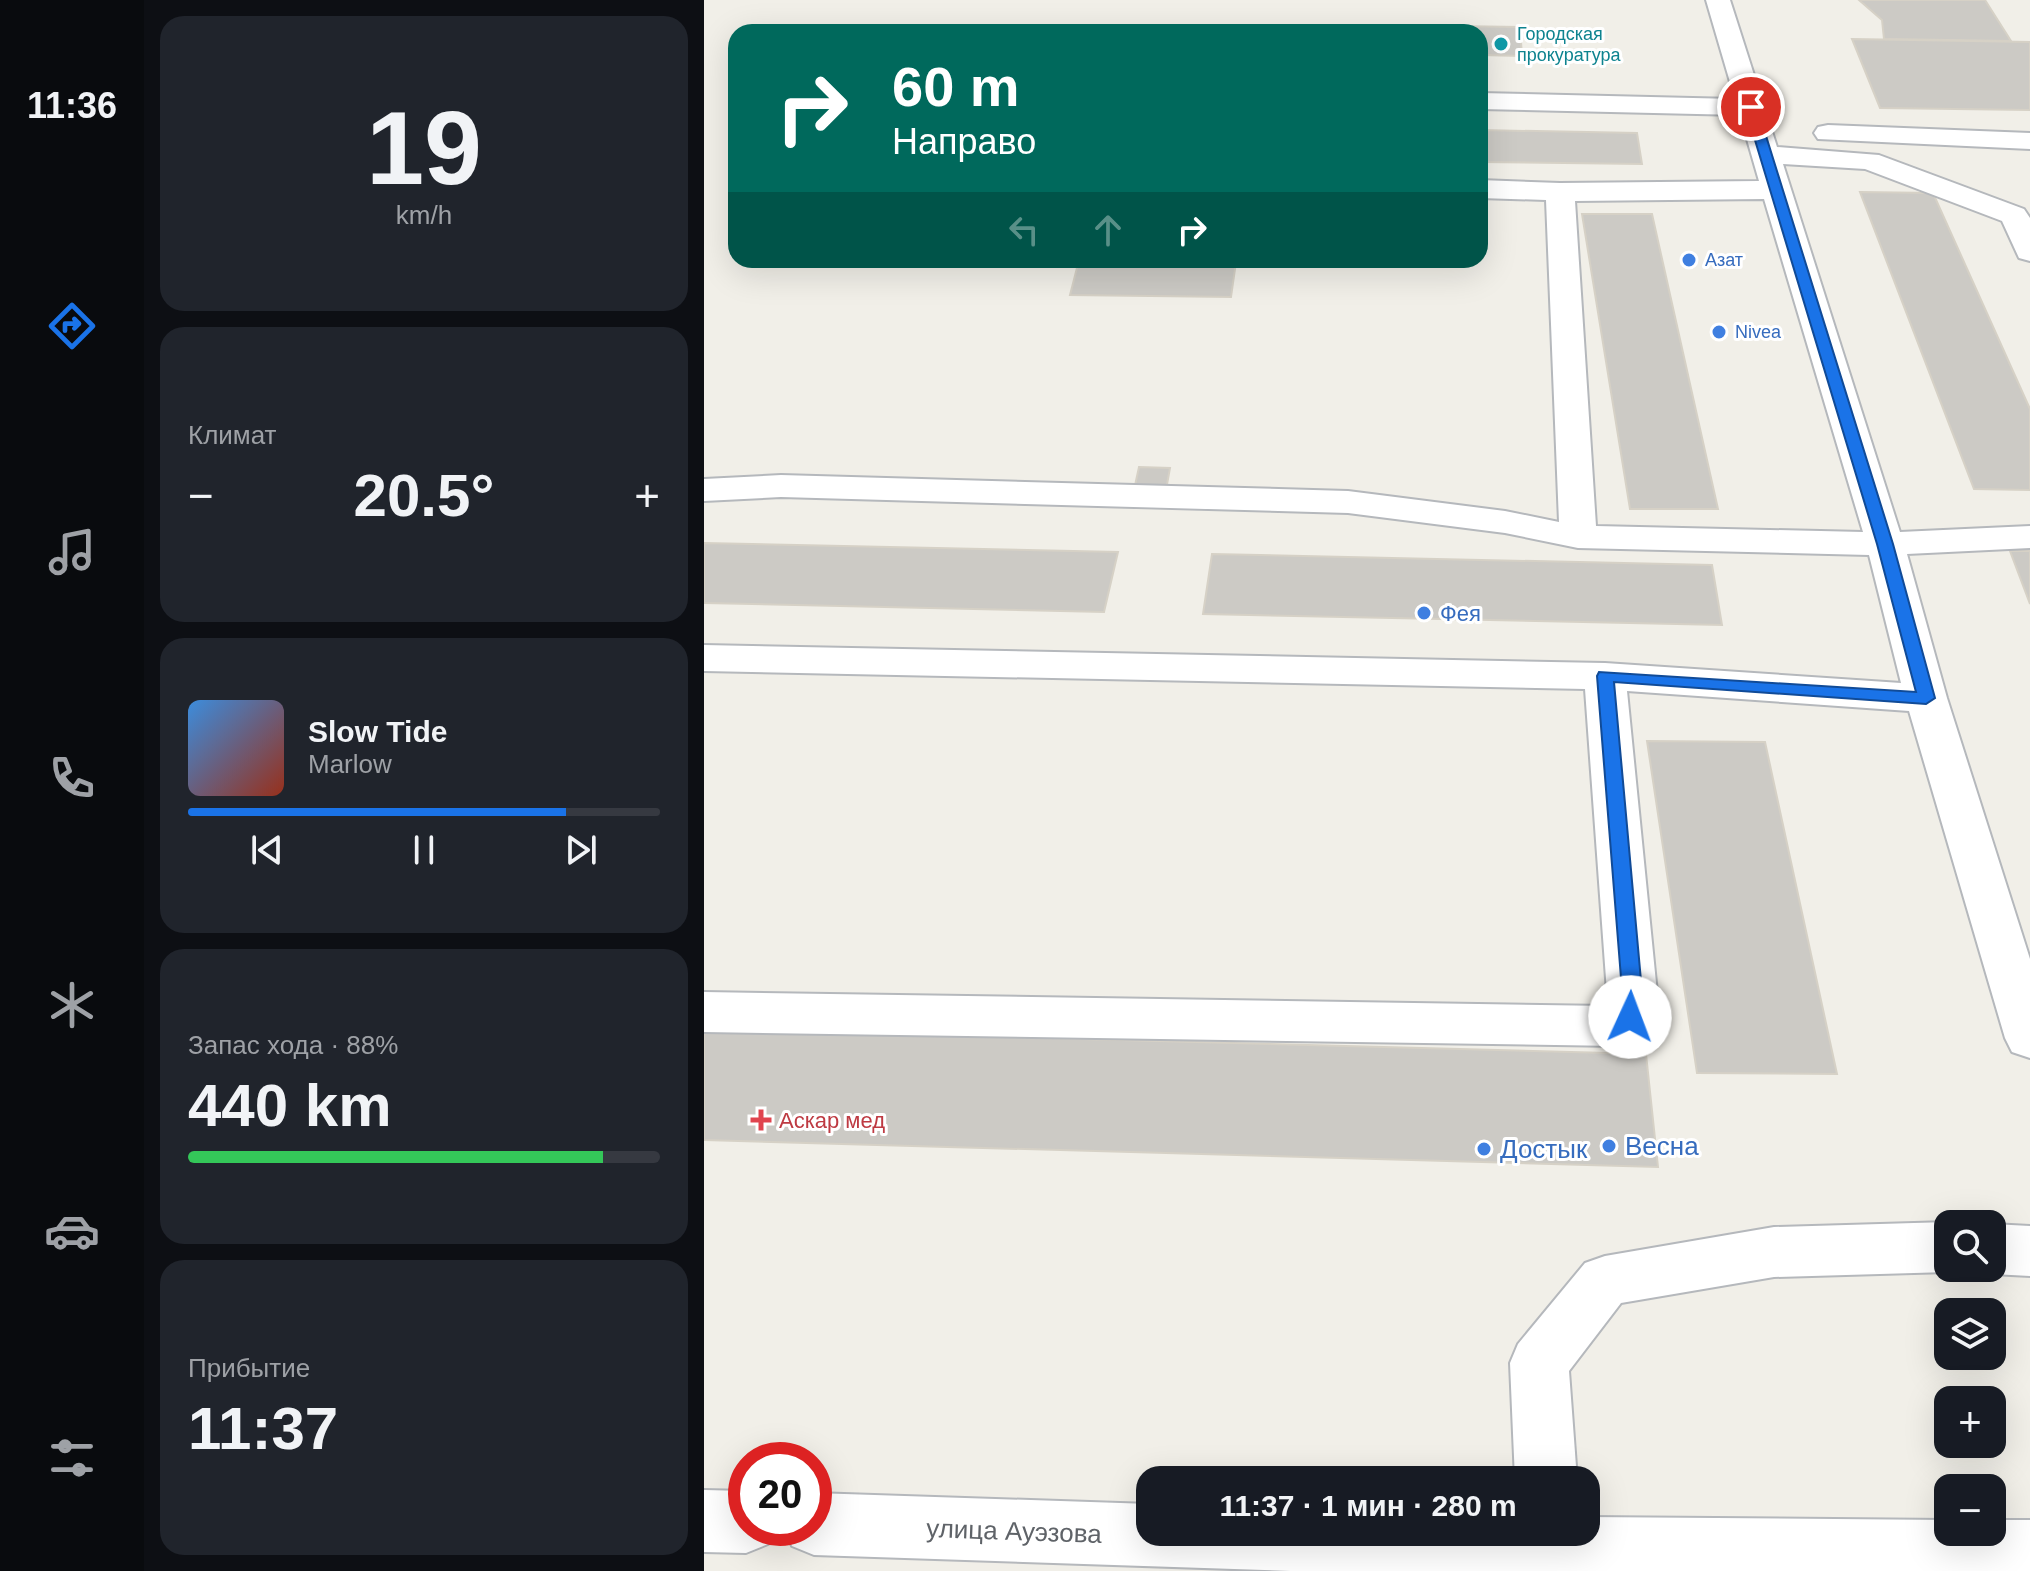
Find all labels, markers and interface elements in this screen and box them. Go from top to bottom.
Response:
place label: Городская прокуратура [1517,24,1622,65]
marker: Городская прокуратура [1492,35,1510,53]
text: 60 m [892,55,1020,118]
icon: right [760,56,864,160]
pin [1717,73,1785,141]
text: 11:36 [27,85,117,126]
icon: arrive [1729,85,1773,129]
text: 19 [366,90,482,206]
text: Направо [892,121,1036,162]
text: km/h [396,200,452,230]
icon: left [1002,208,1046,252]
icon: ahead [1086,208,1130,252]
icon: right [1170,208,1214,252]
place label: Азат [1705,250,1743,270]
marker: Азат [1680,251,1698,269]
icon: directions [44,298,100,354]
place label: Nivea [1735,322,1782,342]
marker: Nivea [1710,323,1728,341]
text: Климат [188,420,277,450]
text: 20.5° [354,462,494,529]
text: − [188,471,214,520]
text: + [634,471,660,520]
icon: music [44,524,100,580]
place label: Фея [1440,601,1481,626]
marker: Фея [1415,604,1433,622]
text: Slow Tide [308,715,447,748]
text: Marlow [308,749,392,779]
icon: phone [44,750,100,806]
icon: previous [245,828,289,872]
icon: pause [402,828,446,872]
icon: next [559,828,603,872]
position arrow [1588,975,1672,1059]
icon: climate [44,977,100,1033]
text: Запас хода · 88% [188,1030,398,1060]
text: 440 km [188,1072,392,1139]
place label: Аскар мед [779,1108,885,1133]
marker: Аскар мед [750,1109,772,1131]
place label: Весна [1625,1131,1699,1161]
place label: Достык [1500,1134,1588,1164]
marker: Весна [1600,1137,1618,1155]
marker: Достык [1475,1140,1493,1158]
icon: car [44,1203,100,1259]
map controls [1934,1210,2006,1546]
button: search [1934,1210,2006,1282]
button: layers [1934,1298,2006,1370]
text: Прибытие [188,1353,310,1383]
button: + [1934,1386,2006,1458]
text: 11:37 [188,1395,338,1462]
icon: filters [44,1430,100,1486]
speed limit sign: 20 [728,1442,832,1546]
button: − [1934,1474,2006,1546]
text: 11:37 · 1 мин · 280 m [1219,1489,1517,1522]
street label: улица Ауэзова [926,1513,1103,1549]

